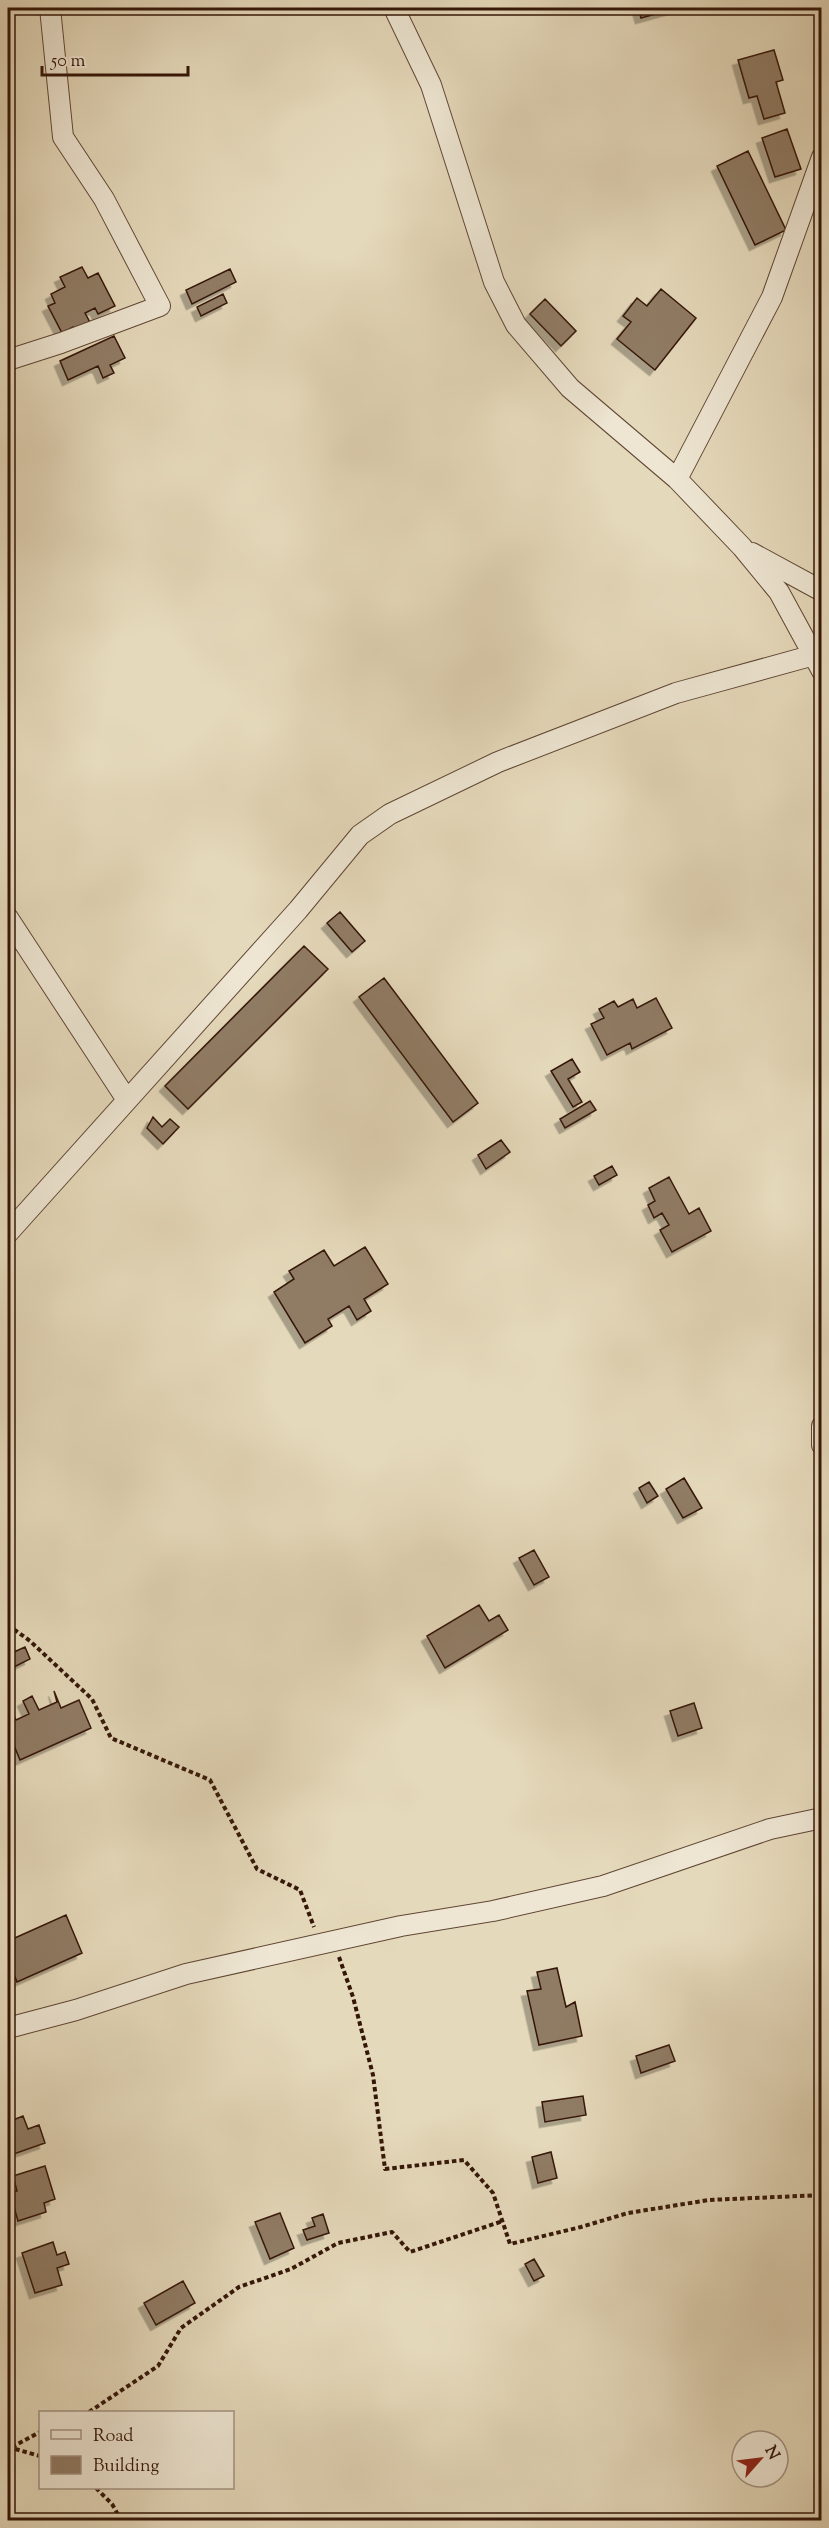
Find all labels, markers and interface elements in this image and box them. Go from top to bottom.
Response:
scale bar [42,39,188,77]
text: 50 m [50,49,86,75]
legend [39,2411,234,2489]
text: Road [93,2424,133,2450]
north arrow [730,2429,790,2489]
text: N [758,2442,784,2464]
text: Building [93,2454,159,2480]

